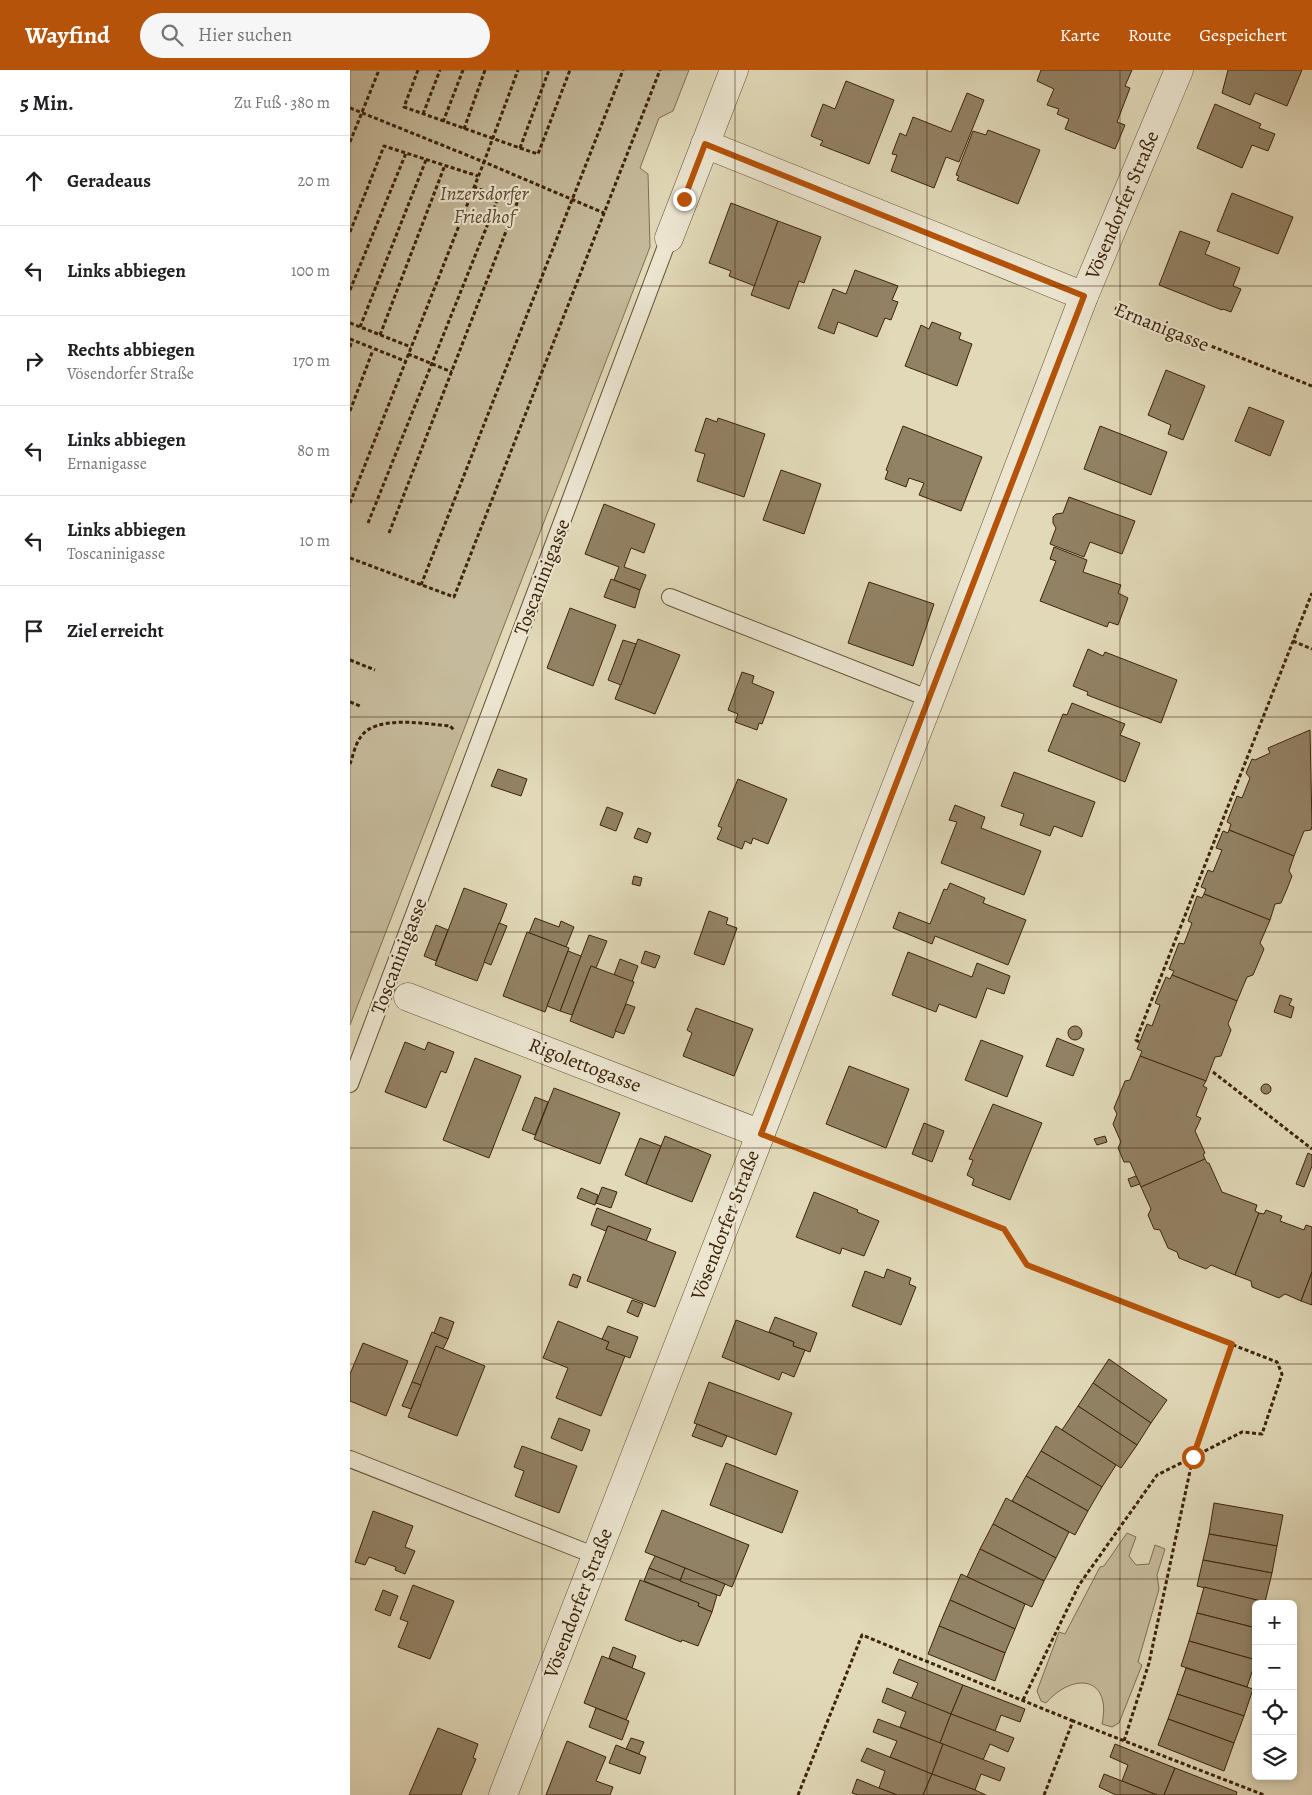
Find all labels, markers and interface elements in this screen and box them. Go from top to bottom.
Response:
search box [140,13,490,58]
text: Wayfind [25,19,110,51]
icon: search [158,21,186,49]
text: Hier suchen [198,22,292,48]
text: Karte [1060,23,1100,47]
text: Route [1128,23,1171,47]
text: Gespeichert [1199,23,1287,47]
text: 5 Min. [20,89,74,117]
text: Zu Fuß · 380 m [234,92,330,114]
street label: Vösendorfer Straße [1078,127,1165,284]
icon: ahead [20,167,48,195]
text: Geradeaus [67,168,151,194]
text: 20 m [297,170,330,192]
park label: Inzersdorfer Friedhof [440,180,529,230]
route end [673,188,696,211]
icon: left [20,257,48,285]
text: Links abbiegen [67,258,186,284]
text: 100 m [291,260,330,282]
street label: Ernanigasse [1111,296,1213,358]
text: Rechts abbiegen [67,337,195,363]
icon: right [20,347,48,375]
text: 170 m [293,350,330,372]
text: Vösendorfer Straße [67,363,194,385]
text: Links abbiegen [67,427,186,453]
icon: left [20,437,48,465]
text: 80 m [297,440,330,462]
text: Ernanigasse [67,453,147,475]
street label: Toscaninigasse [507,515,577,639]
text: Links abbiegen [67,517,186,543]
icon: left [20,527,48,555]
text: 10 m [300,530,330,552]
text: Toscaninigasse [67,543,165,565]
icon: arrive [20,617,48,645]
text: Ziel erreicht [67,618,164,644]
street label: Toscaninigasse [364,894,434,1018]
street label: Rigolettogasse [525,1031,645,1099]
street label: Vösendorfer Straße [684,1146,766,1305]
route start [1182,1446,1205,1469]
street label: Vösendorfer Straße [537,1524,619,1683]
map controls [1252,1600,1297,1780]
button: + [1252,1600,1297,1645]
button: − [1252,1645,1297,1690]
button: locate [1252,1690,1297,1735]
button: layers [1252,1735,1297,1780]

